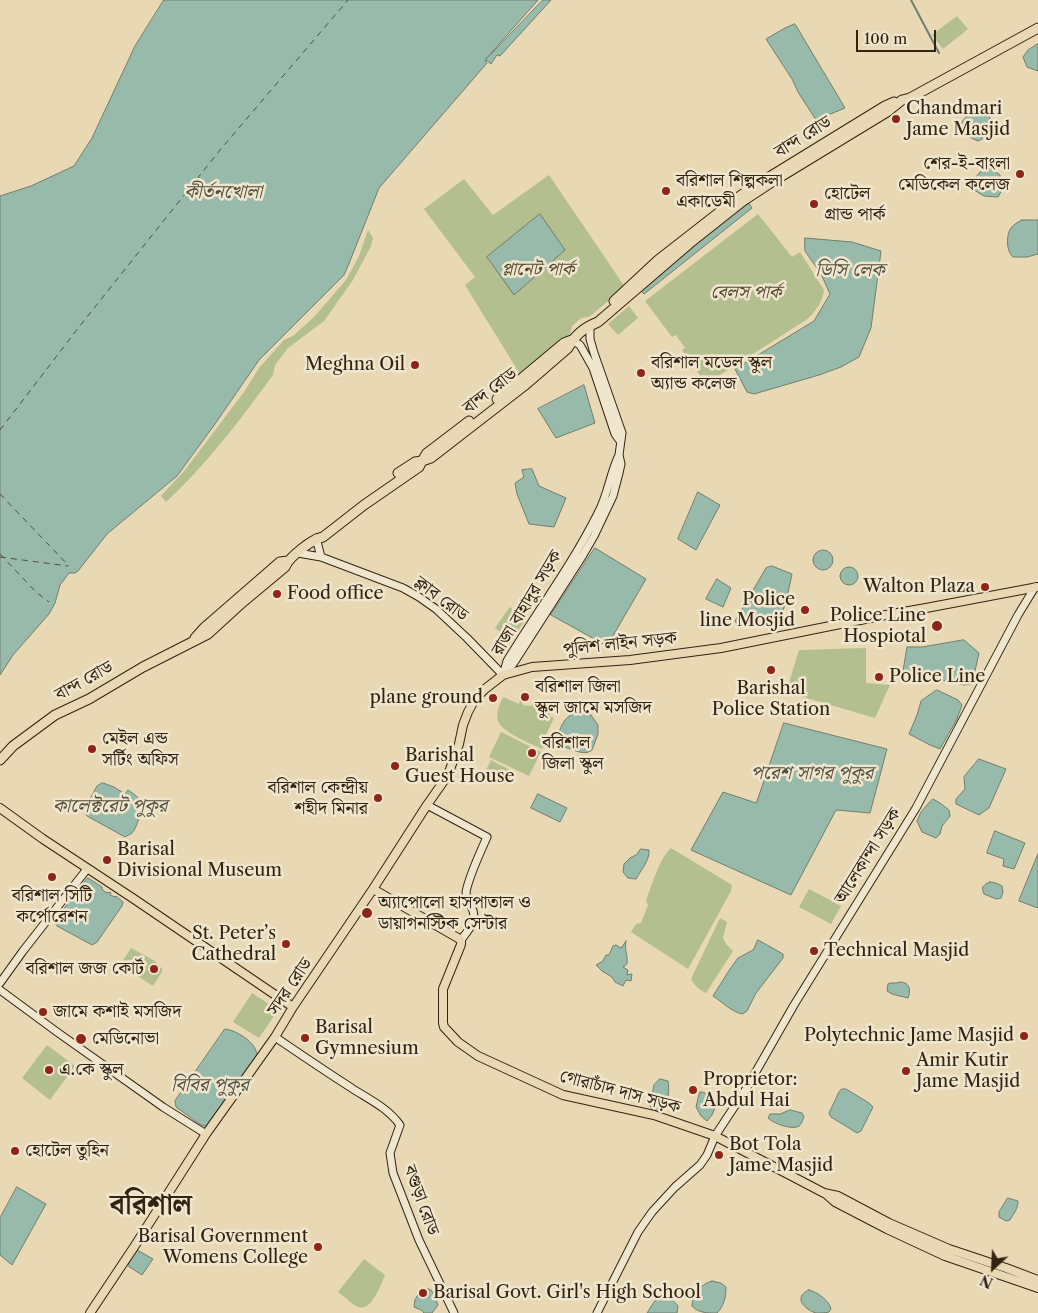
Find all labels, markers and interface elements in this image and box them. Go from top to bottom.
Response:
scale bar [858,20,938,52]
text: 100 m [864,29,907,48]
place label: Chandmari Jame Masjid [906,98,1010,140]
street label: বান্দ রোড [771,111,835,163]
marker: Chandmari Jame Masjid [890,113,902,125]
place label: শের-ই-বাংলা মেডিকেল কলেজ [898,153,1010,195]
marker: শের-ই-বাংলা মেডিকেল কলেজ [1014,168,1026,180]
place label: বরিশাল শিল্পকলা একাডেমী [676,170,783,212]
water label: কীর্তনখোলা [184,182,262,204]
place label: হোটেল গ্রান্ড পার্ক [824,183,885,225]
marker: বরিশাল শিল্পকলা একাডেমী [660,185,672,197]
marker: হোটেল গ্রান্ড পার্ক [808,198,820,210]
park label: প্লানেট পার্ক [502,259,574,281]
water label: ডিসি লেক [815,260,885,282]
park label: বেলস পার্ক [711,282,781,304]
place label: বরিশাল মডেল স্কুল অ্যান্ড কলেজ [651,352,772,394]
place label: Meghna Oil [305,354,405,376]
marker: Meghna Oil [409,359,421,371]
street label: বান্দ রোড [459,363,521,419]
marker: বরিশাল মডেল স্কুল অ্যান্ড কলেজ [635,367,647,379]
street label: রাজা বাহাদুর সড়ক [487,547,567,659]
street label: ক্লাব রোড [410,572,472,626]
place label: Walton Plaza [863,576,975,598]
marker: Walton Plaza [979,581,991,593]
place label: Food office [287,583,384,605]
marker: Food office [271,588,283,600]
place label: Police line Mosjid [700,589,795,632]
marker: Police line Mosjid [799,604,811,616]
place label: Police Line Hospiotal [830,605,926,648]
marker: Police Line Hospiotal [930,619,944,633]
street label: পুলিশ লাইন সড়ক [562,627,678,661]
street label: বান্দ রোড [51,656,117,706]
marker: Barishal Police Station [765,664,777,676]
place label: Police Line [889,666,985,688]
marker: Police Line [873,671,885,683]
place label: বরিশাল জিলা স্কুল জামে মসজিদ [535,676,652,719]
place label: Barishal Police Station [712,678,830,721]
place label: plane ground [370,687,483,709]
marker: বরিশাল জিলা স্কুল জামে মসজিদ [519,691,531,703]
marker: plane ground [487,692,499,704]
place label: মেইল এন্ড সর্টিং অফিস [102,728,179,771]
place label: বরিশাল জিলা স্কুল [542,732,604,774]
marker: মেইল এন্ড সর্টিং অফিস [86,743,98,755]
place label: Barishal Guest House [405,745,515,788]
marker: বরিশাল জিলা স্কুল [526,747,538,759]
marker: Barishal Guest House [389,760,401,772]
water label: পরেশ সাগর পুকুর [751,763,873,785]
place label: বরিশাল কেন্দ্রীয় শহীদ মিনার [267,777,368,820]
marker: বরিশাল কেন্দ্রীয় শহীদ মিনার [372,792,384,804]
water label: কালেক্টরেট পুকুর [53,796,167,818]
street label: আলেকান্দা সড়ক [830,804,906,908]
place label: Barisal Divisional Museum [117,839,282,882]
marker: Barisal Divisional Museum [101,854,113,866]
marker: বরিশাল সিটি কর্পোরেশন [46,871,58,883]
place label: বরিশাল সিটি কর্পোরেশন [12,885,92,928]
place label: অ্যাপোলো হাসপাতাল ও ডায়াগনস্টিক সেন্টার [378,892,531,934]
marker: অ্যাপোলো হাসপাতাল ও ডায়াগনস্টিক সেন্টার [360,906,374,920]
place label: St. Peter’s Cathedral [192,923,276,966]
marker: St. Peter’s Cathedral [280,938,292,950]
place label: Technical Masjid [824,940,969,962]
marker: Technical Masjid [808,945,820,957]
street label: সদর রোড [263,954,317,1020]
place label: বরিশাল জজ কোর্ট [25,958,144,980]
marker: বরিশাল জজ কোর্ট [148,963,160,975]
place label: জামে কশাই মসজিদ [53,1001,181,1023]
marker: জামে কশাই মসজিদ [37,1006,49,1018]
place label: Barisal Gymnesium [315,1017,419,1060]
place label: Polytechnic Jame Masjid [804,1025,1014,1047]
place label: মেডিনোভা [92,1028,159,1050]
marker: Polytechnic Jame Masjid [1018,1030,1030,1042]
marker: মেডিনোভা [74,1032,88,1046]
marker: Barisal Gymnesium [299,1032,311,1044]
place label: Amir Kutir Jame Masjid [916,1050,1020,1092]
place label: এ.কে স্কুল [59,1059,124,1081]
marker: এ.কে স্কুল [43,1064,55,1076]
street label: গোরাচাঁদ দাস সড়ক [557,1065,683,1119]
marker: Amir Kutir Jame Masjid [900,1065,912,1077]
place label: Proprietor: Abdul Hai [703,1069,798,1112]
water label: বিবির পুকুর [171,1075,249,1097]
marker: Proprietor: Abdul Hai [687,1084,699,1096]
place label: Bot Tola Jame Masjid [729,1134,833,1176]
place label: হোটেল তুহিন [25,1140,109,1162]
marker: হোটেল তুহিন [9,1145,21,1157]
marker: Bot Tola Jame Masjid [713,1149,725,1161]
street label: বগুড়া রোড [398,1162,444,1238]
district label: বরিশাল [110,1189,192,1223]
place label: Barisal Government Womens College [138,1226,308,1268]
marker: Barisal Government Womens College [312,1241,324,1253]
north arrow [968,1243,1018,1293]
text: N [977,1271,996,1292]
place label: Barisal Govt. Girl's High School [433,1282,701,1304]
marker: Barisal Govt. Girl's High School [417,1287,429,1299]

